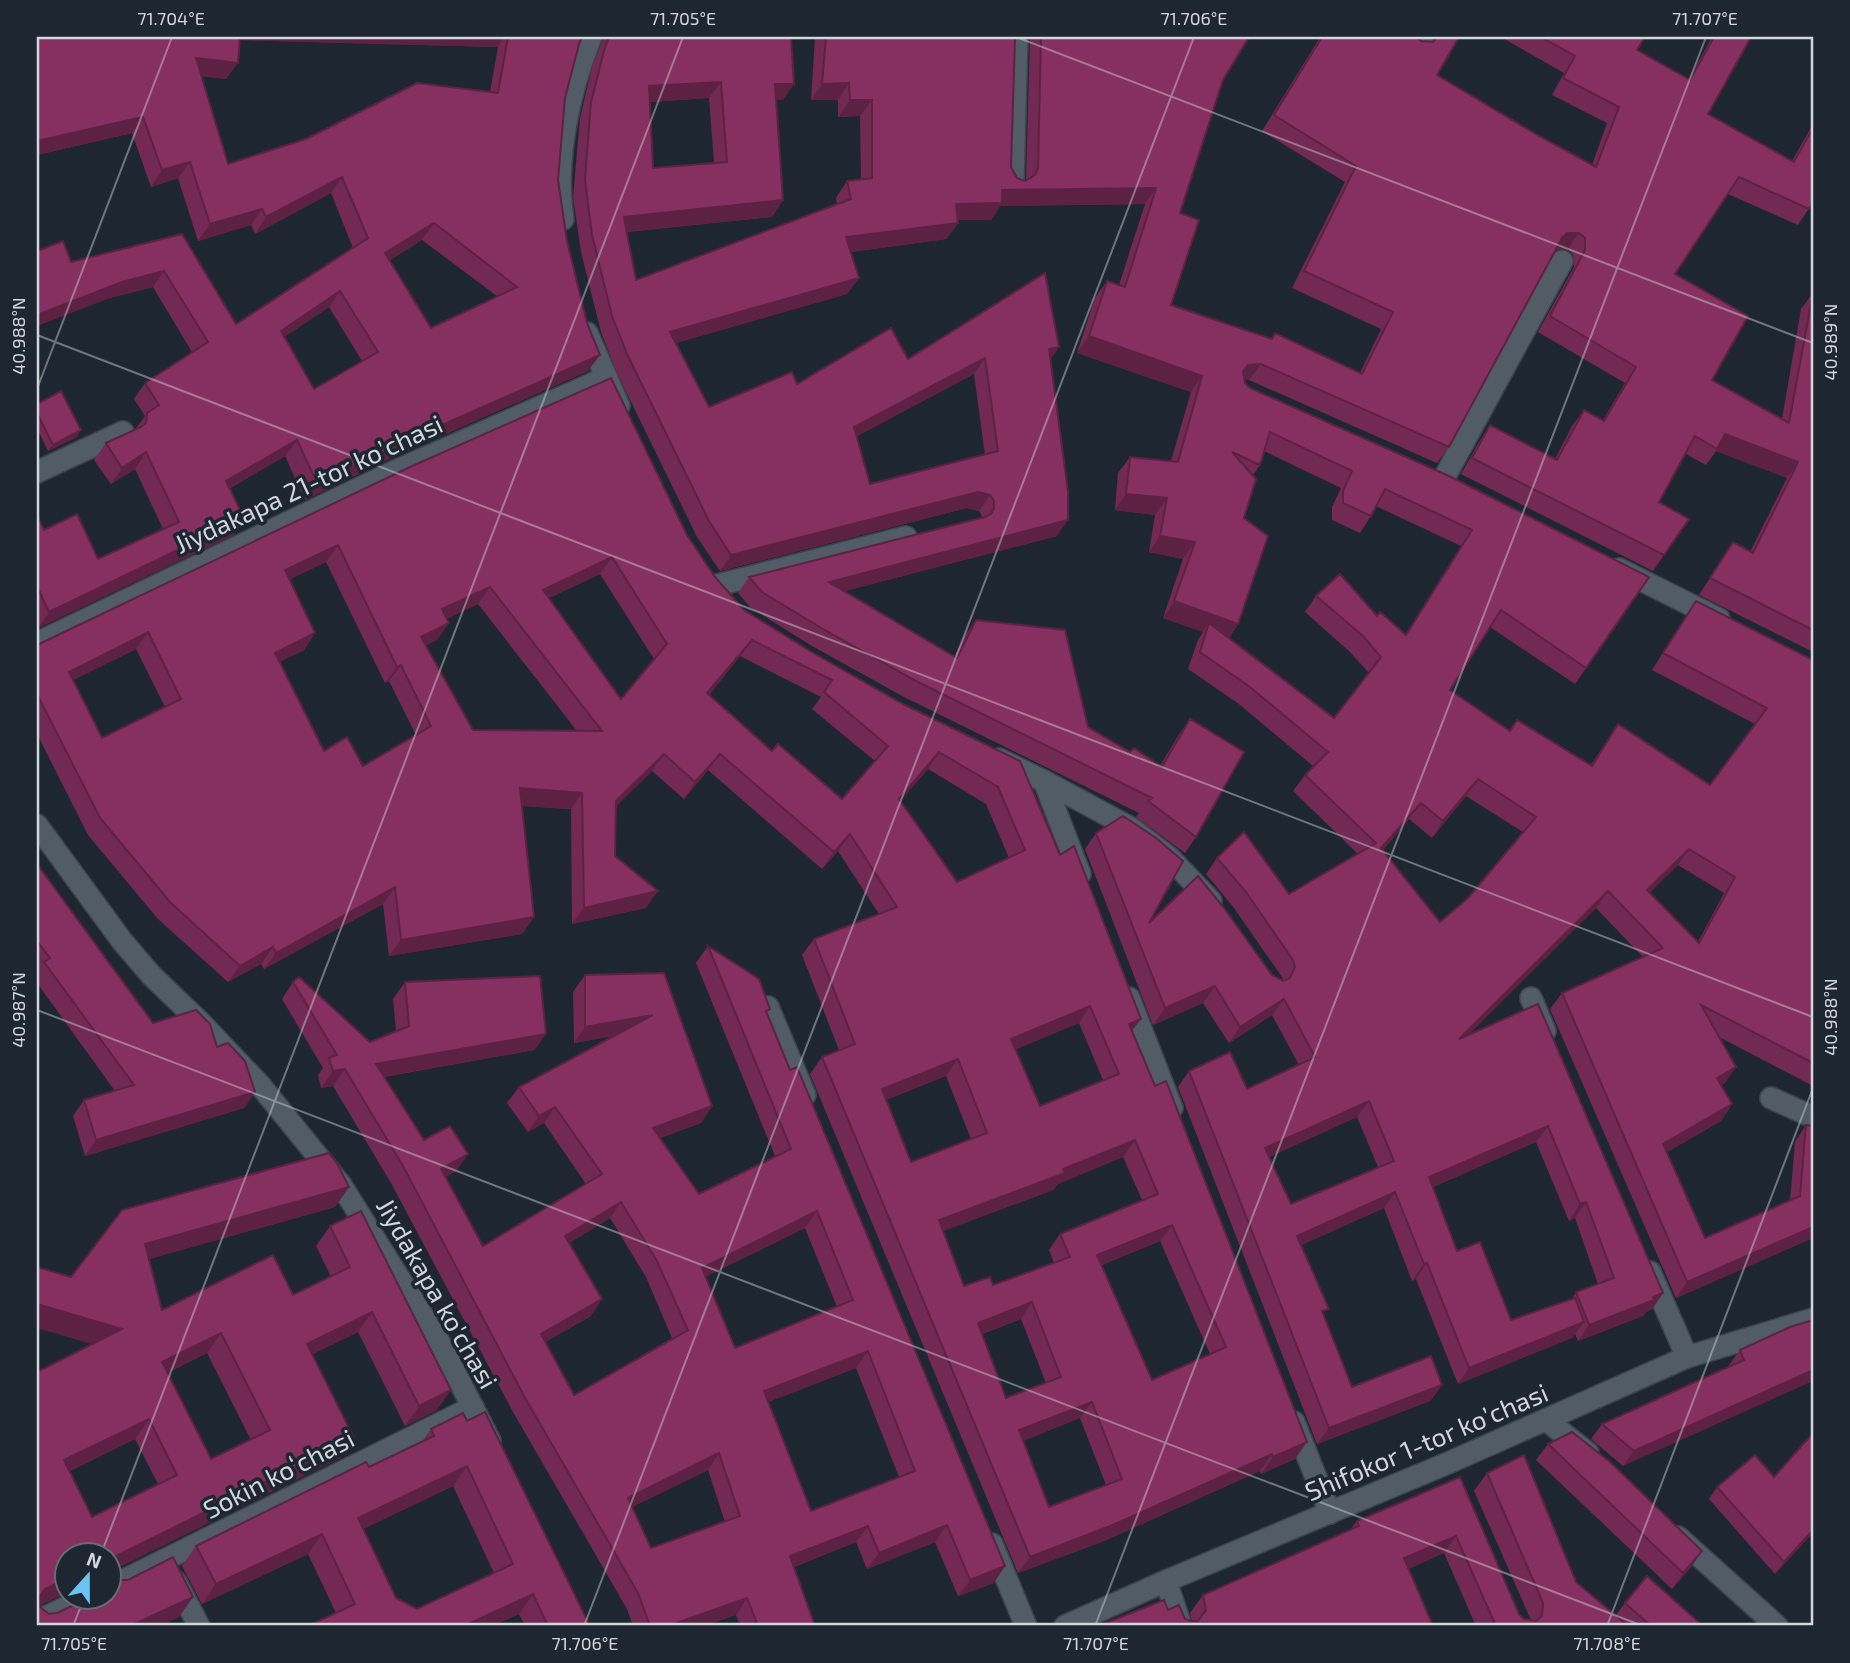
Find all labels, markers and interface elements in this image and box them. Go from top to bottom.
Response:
text: 71.704°E [137,7,205,29]
text: 71.705°E [650,7,716,29]
text: 71.706°E [1161,7,1227,29]
text: 71.707°E [1672,7,1738,29]
text: 40.988°N [7,297,29,375]
text: 40.989°N [1819,304,1841,380]
street label: Jiydakapa 21-tor koʼchasi [169,407,447,559]
text: 40.987°N [7,972,29,1048]
text: 40.988°N [1819,978,1841,1056]
street label: Jiydakapa ko'chasi [371,1192,505,1394]
street label: Shifokor 1-tor koʼchasi [1300,1376,1552,1506]
street label: Sokin koʻchasi [197,1422,359,1524]
north arrow [52,1540,122,1610]
text: N [84,1546,105,1573]
text: 71.705°E [41,1632,107,1654]
text: 71.706°E [552,1632,618,1654]
text: 71.707°E [1063,1632,1129,1654]
text: 71.708°E [1573,1632,1641,1654]

